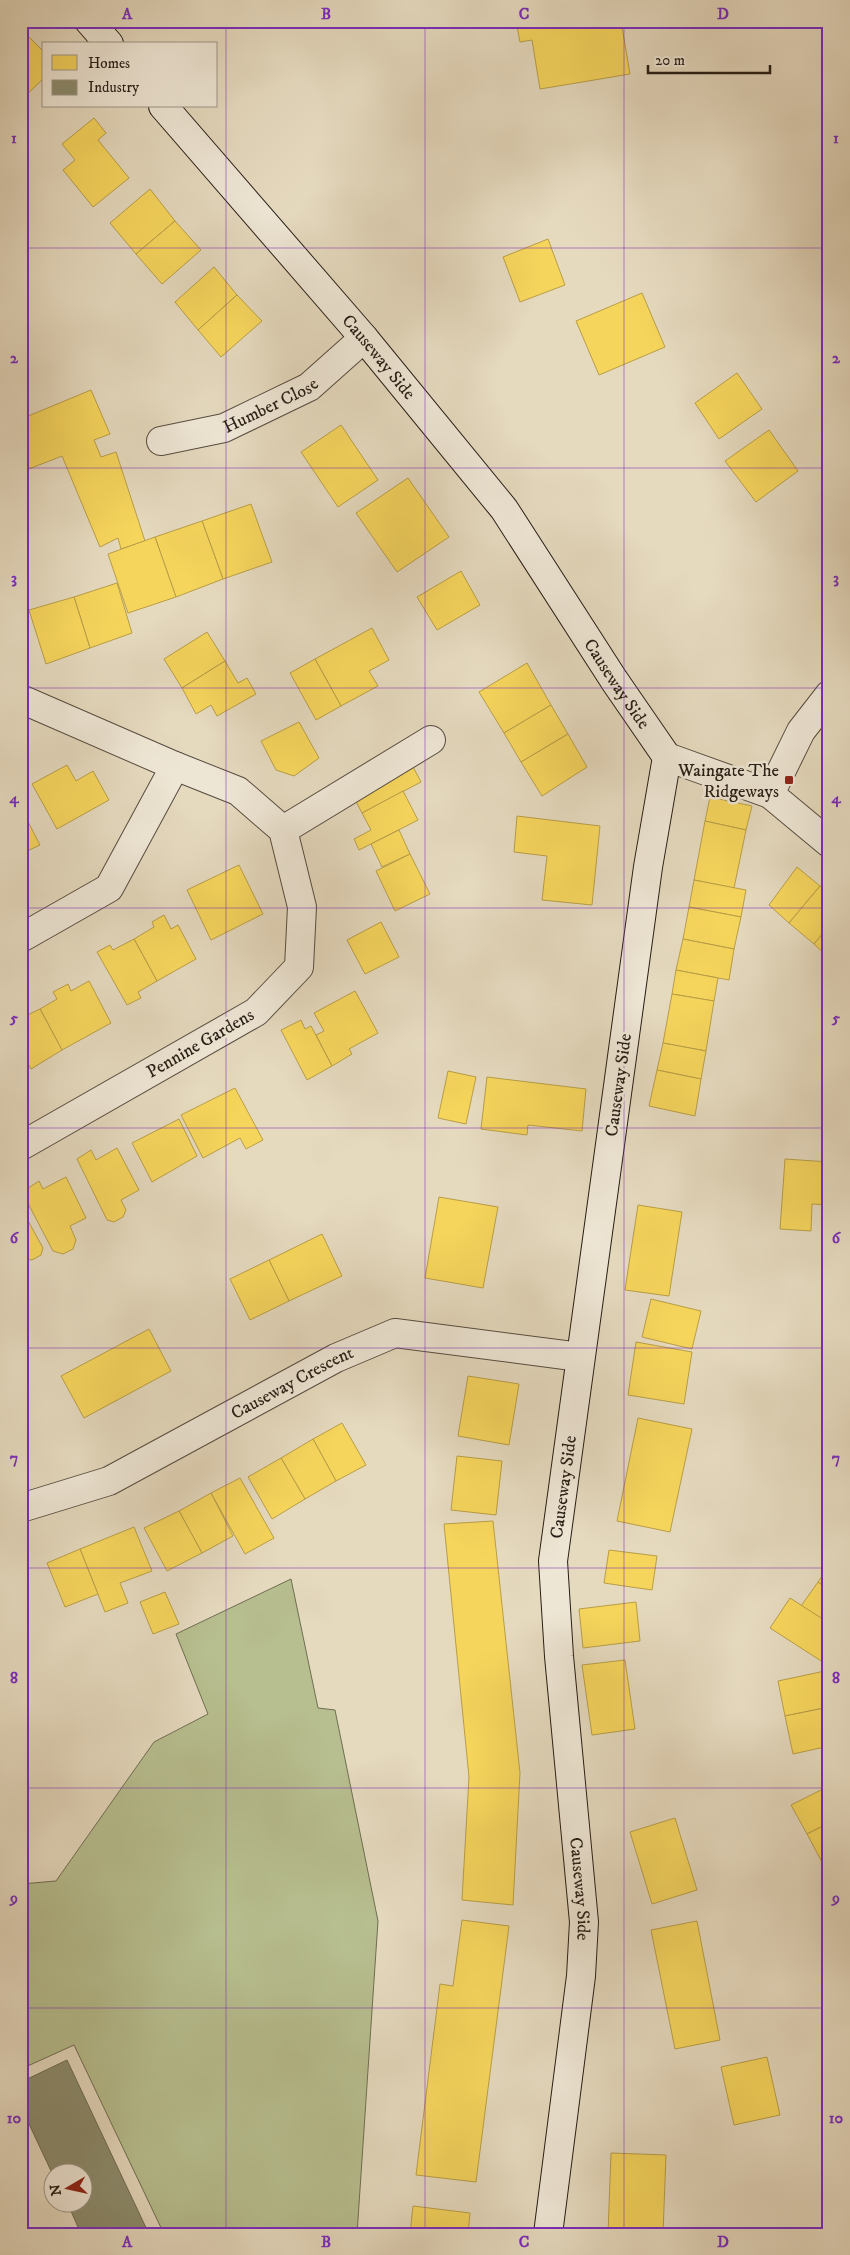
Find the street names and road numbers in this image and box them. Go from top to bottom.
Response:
street label: Causeway Side [337,310,420,404]
street label: Humber Close [220,374,324,439]
street label: Causeway Side [578,635,654,733]
street label: Pennine Gardens [143,1004,258,1084]
street label: Causeway Side [601,1032,637,1138]
street label: Causeway Crescent [227,1342,357,1425]
street label: Causeway Side [546,1434,582,1540]
street label: Causeway Side [564,1836,594,1941]

